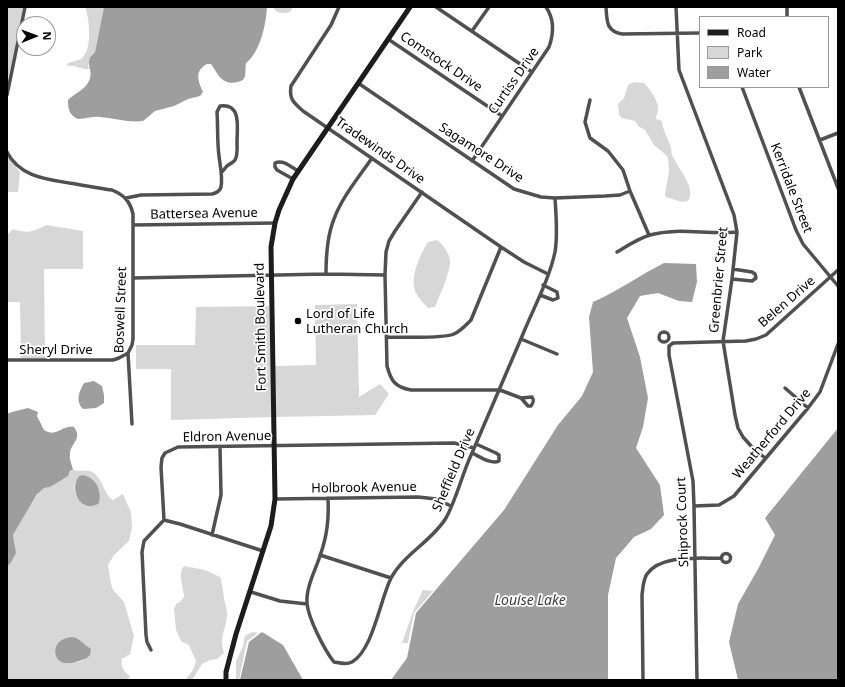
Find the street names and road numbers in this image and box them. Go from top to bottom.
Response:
street label: Comstock Drive [397,29,485,95]
street label: Curtiss Drive [485,45,543,117]
street label: Tradewinds Drive [332,114,428,188]
street label: Sagamore Drive [436,120,526,186]
street label: Kerridale Street [767,141,815,235]
street label: Battersea Avenue [150,205,258,223]
street label: Greenbrier Street [707,226,731,334]
street label: Fort Smith Boulevard [252,263,270,391]
street label: Boswell Street [112,267,130,353]
street label: Belen Drive [755,273,819,331]
street label: Sheryl Drive [19,342,93,358]
street label: Weatherford Drive [730,386,814,482]
street label: Sheffield Drive [429,426,479,514]
street label: Eldron Avenue [183,428,271,446]
street label: Shiprock Court [674,477,692,567]
street label: Holbrook Avenue [311,479,417,497]

